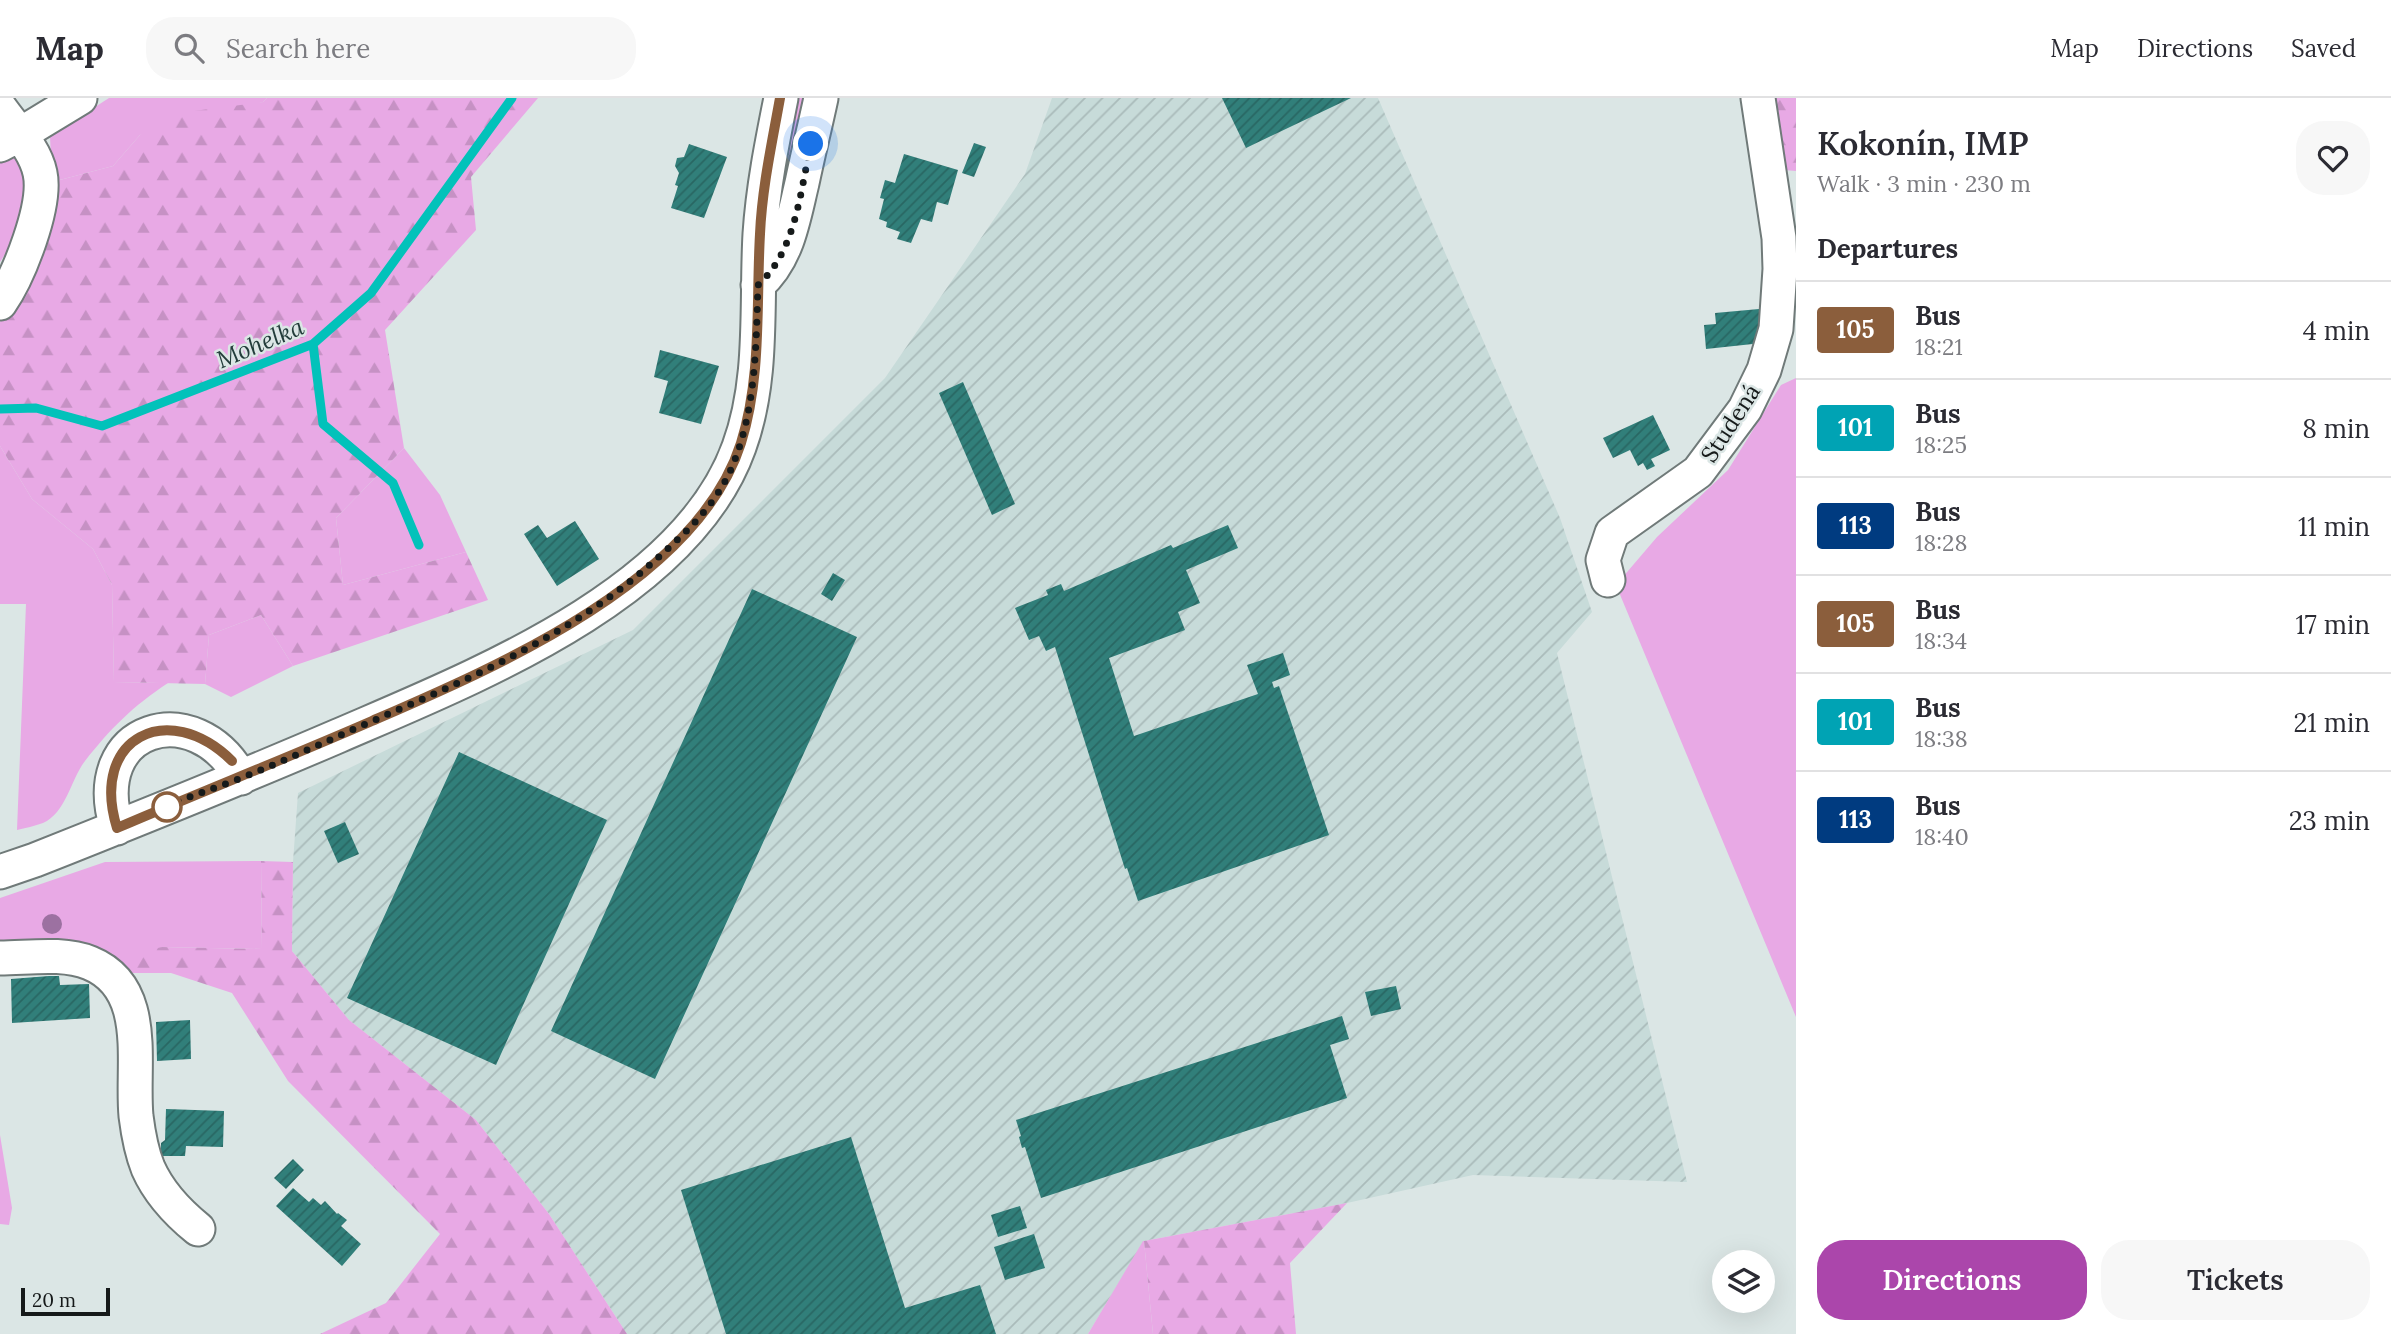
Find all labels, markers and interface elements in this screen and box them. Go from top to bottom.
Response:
search box [146,17,636,80]
text: Map [35,27,104,69]
icon: search [170,29,208,67]
text: Search here [226,32,370,65]
text: Map [2050,33,2099,64]
text: Directions [2137,33,2253,64]
text: Saved [2291,33,2356,64]
button: heart [2296,121,2370,195]
text: Kokonín, IMP [1817,122,2029,164]
your location [793,126,828,161]
text: Walk · 3 min · 230 m [1817,169,2031,198]
text: Departures [1817,232,1958,265]
text: Bus [1915,299,1961,332]
water label: Mohelka [212,310,309,375]
text: 105 [1837,314,1874,345]
text: 4 min [2303,314,2370,347]
text: 18:21 [1915,332,1963,361]
street label: Studená [1694,378,1766,468]
text: Bus [1915,397,1961,430]
text: 101 [1838,412,1873,443]
text: 8 min [2302,412,2370,445]
text: 18:25 [1915,430,1967,459]
text: Bus [1915,495,1961,528]
text: 113 [1839,510,1872,541]
text: 11 min [2298,510,2370,543]
text: 18:28 [1915,528,1967,557]
text: Bus [1915,593,1961,626]
text: 105 [1837,608,1874,639]
text: 17 min [2295,608,2370,641]
text: 18:34 [1915,626,1967,655]
text: Bus [1915,691,1961,724]
text: 101 [1838,706,1873,737]
text: 21 min [2293,706,2370,739]
text: 18:38 [1915,724,1968,753]
text: Bus [1915,789,1961,822]
unlabelled marker [152,792,182,822]
text: 113 [1839,804,1872,835]
text: 23 min [2289,804,2370,837]
text: 18:40 [1915,822,1969,851]
button: Directions [1817,1240,2087,1320]
button: Tickets [2101,1240,2370,1320]
map controls [1712,1250,1775,1313]
button: layers [1712,1250,1775,1313]
scale bar [21,1285,110,1317]
text: 20 m [32,1288,76,1312]

